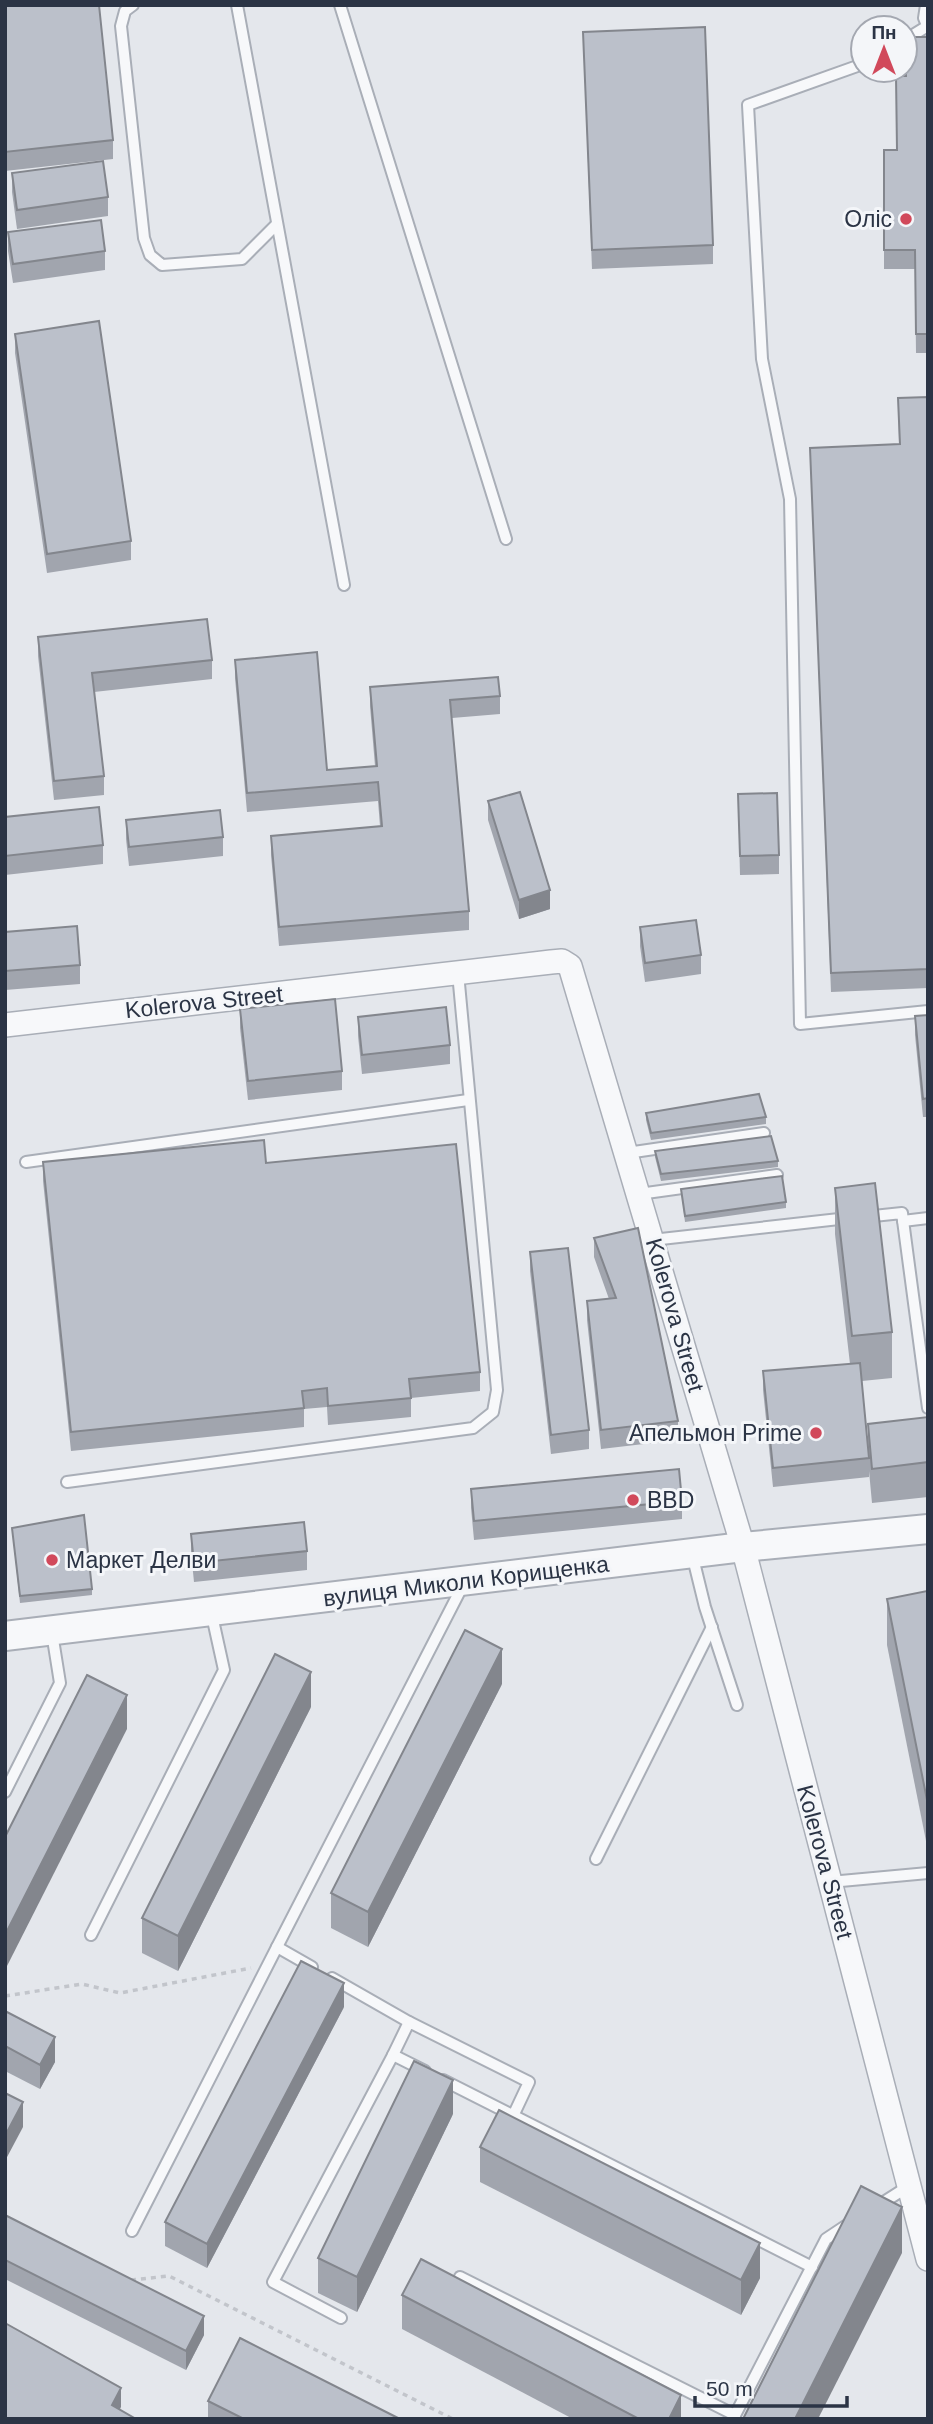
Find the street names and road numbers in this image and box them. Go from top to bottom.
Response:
street label: Kolerova Street [124,981,285,1023]
street label: Kolerova Street [641,1235,710,1395]
street label: вулиця Миколи Корищенка [322,1551,611,1611]
street label: Kolerova Street [792,1782,858,1943]

